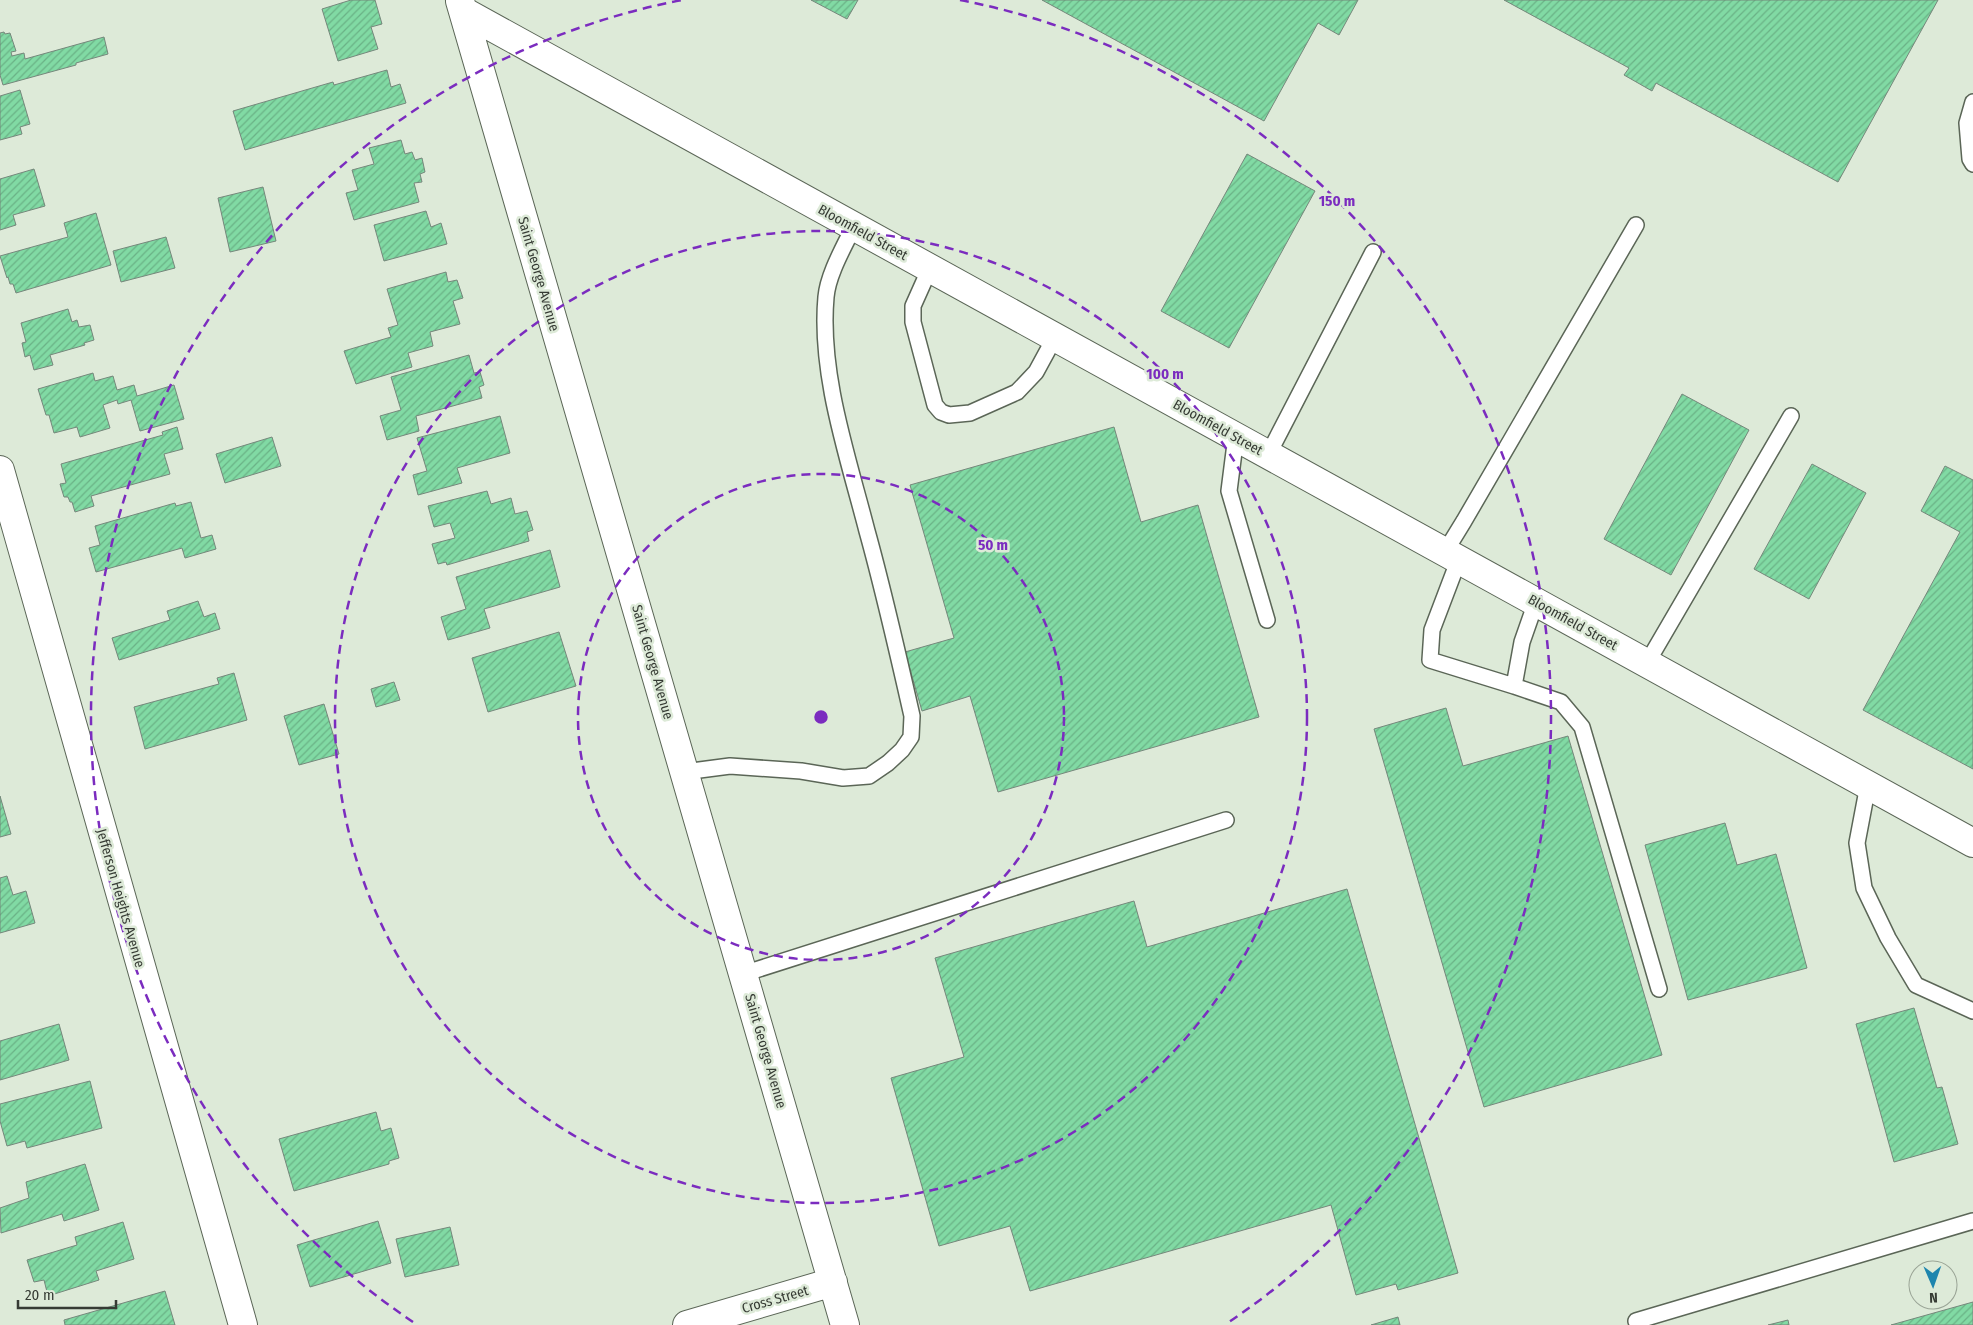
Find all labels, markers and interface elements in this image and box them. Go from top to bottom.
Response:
text: 150 m [1319,192,1355,210]
street label: Bloomfield Street [815,201,911,264]
street label: Saint George Avenue [514,215,563,333]
text: 100 m [1146,365,1184,383]
street label: Bloomfield Street [1170,396,1266,459]
text: 50 m [978,536,1008,554]
street label: Bloomfield Street [1525,591,1621,654]
street label: Saint George Avenue [628,603,677,721]
centre of rings [812,708,830,726]
street label: Jefferson Heights Avenue [93,827,149,970]
street label: Saint George Avenue [741,992,790,1110]
north arrow [1908,1260,1958,1310]
scale bar [18,1278,115,1310]
street label: Cross Street [740,1282,811,1317]
text: 20 m [25,1286,55,1304]
text: N [1929,1289,1938,1306]

